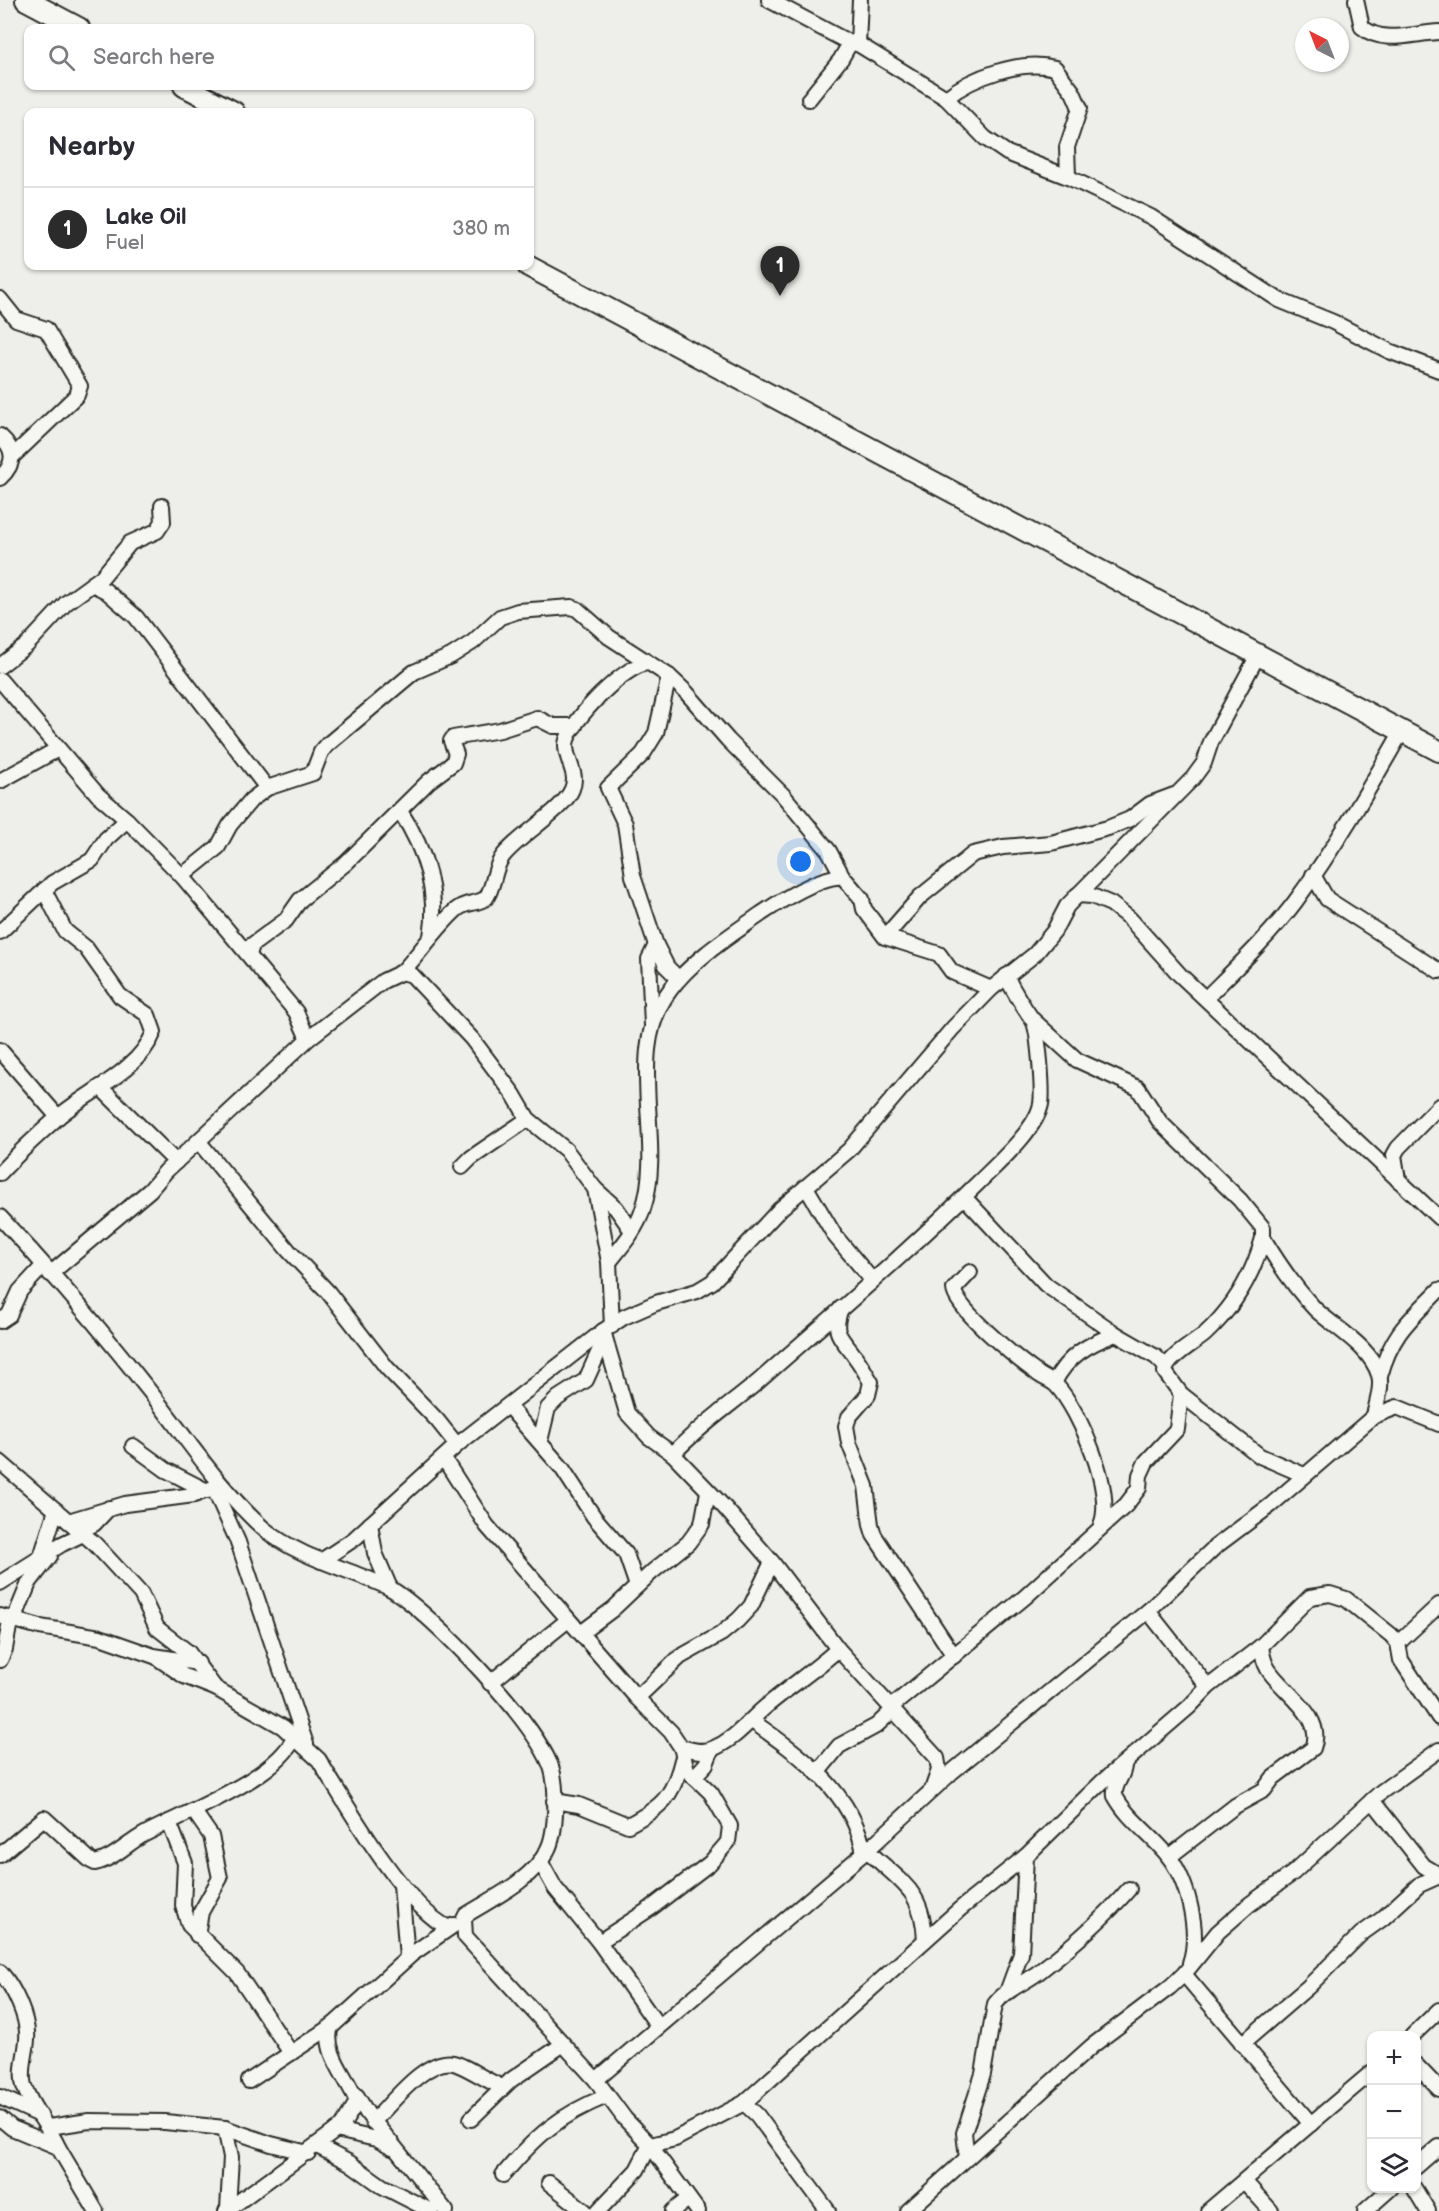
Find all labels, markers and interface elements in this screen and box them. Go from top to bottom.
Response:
north arrow [1295,18,1349,72]
search box [24,24,534,90]
icon: search [45,41,78,74]
text: Search here [93,44,215,71]
text: Nearby [48,132,135,163]
text: Lake Oil [105,204,187,231]
text: 1 [63,217,72,241]
text: 380 m [452,217,510,241]
text: Fuel [105,231,144,255]
pin: 1 [760,246,800,296]
your location [786,847,815,876]
map controls [1367,2031,1421,2193]
button: + [1367,2031,1421,2085]
button: − [1367,2085,1421,2139]
button: layers [1367,2139,1421,2193]

